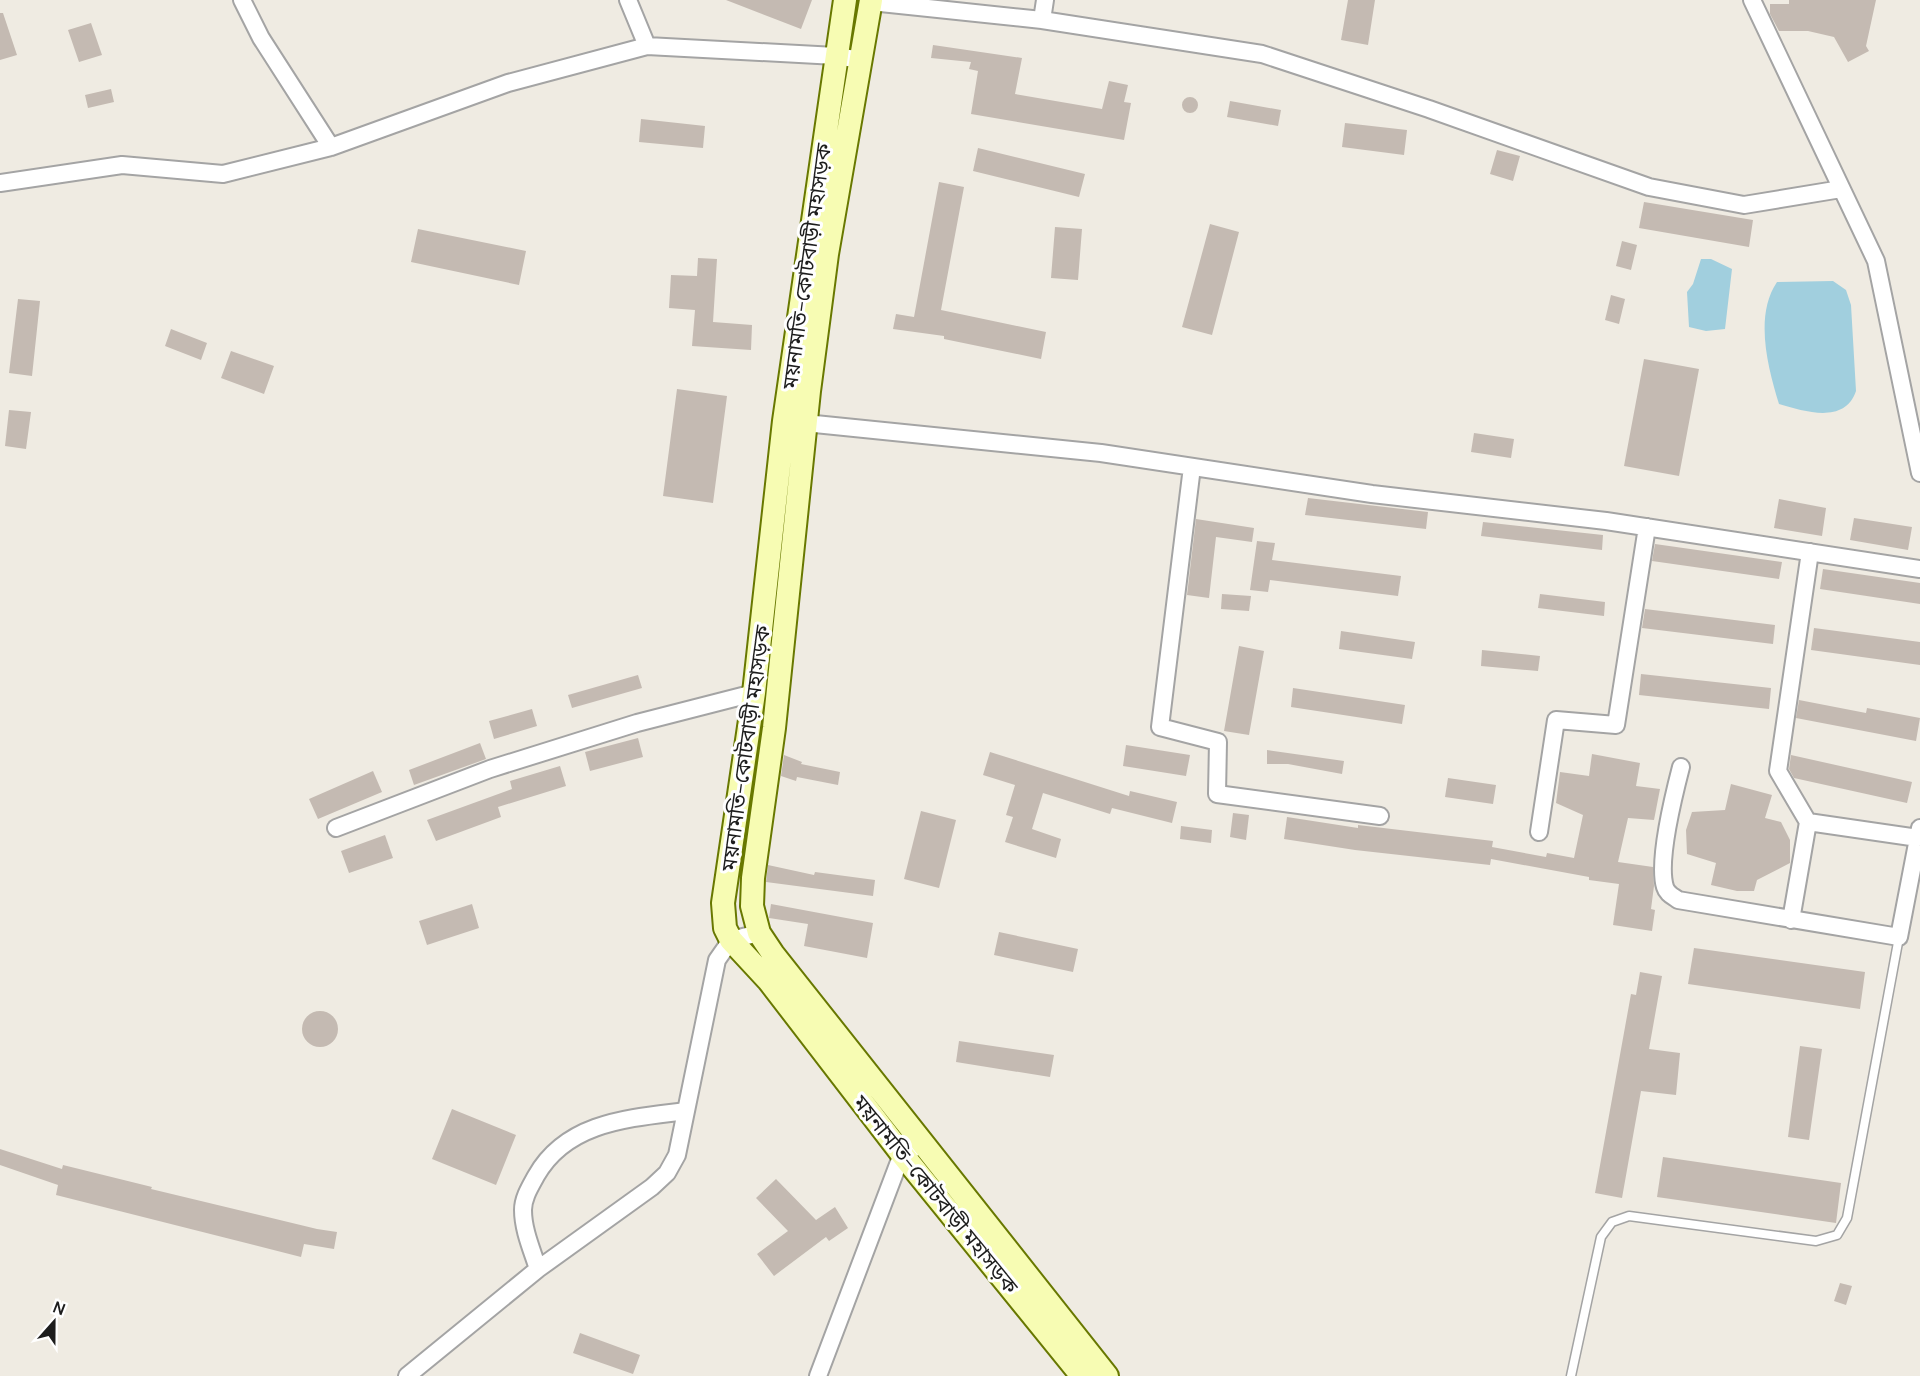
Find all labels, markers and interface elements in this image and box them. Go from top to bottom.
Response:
street label: ময়নামতি–কোটবাড়ী মহাসড়ক [775,140,837,392]
street label: ময়নামতি–কোটবাড়ী মহাসড়ক [714,622,776,874]
street label: ময়নামতি–কোটবাড়ী মহাসড়ক [846,1088,1026,1300]
north arrow [24,1292,84,1352]
text: N [50,1296,69,1320]

